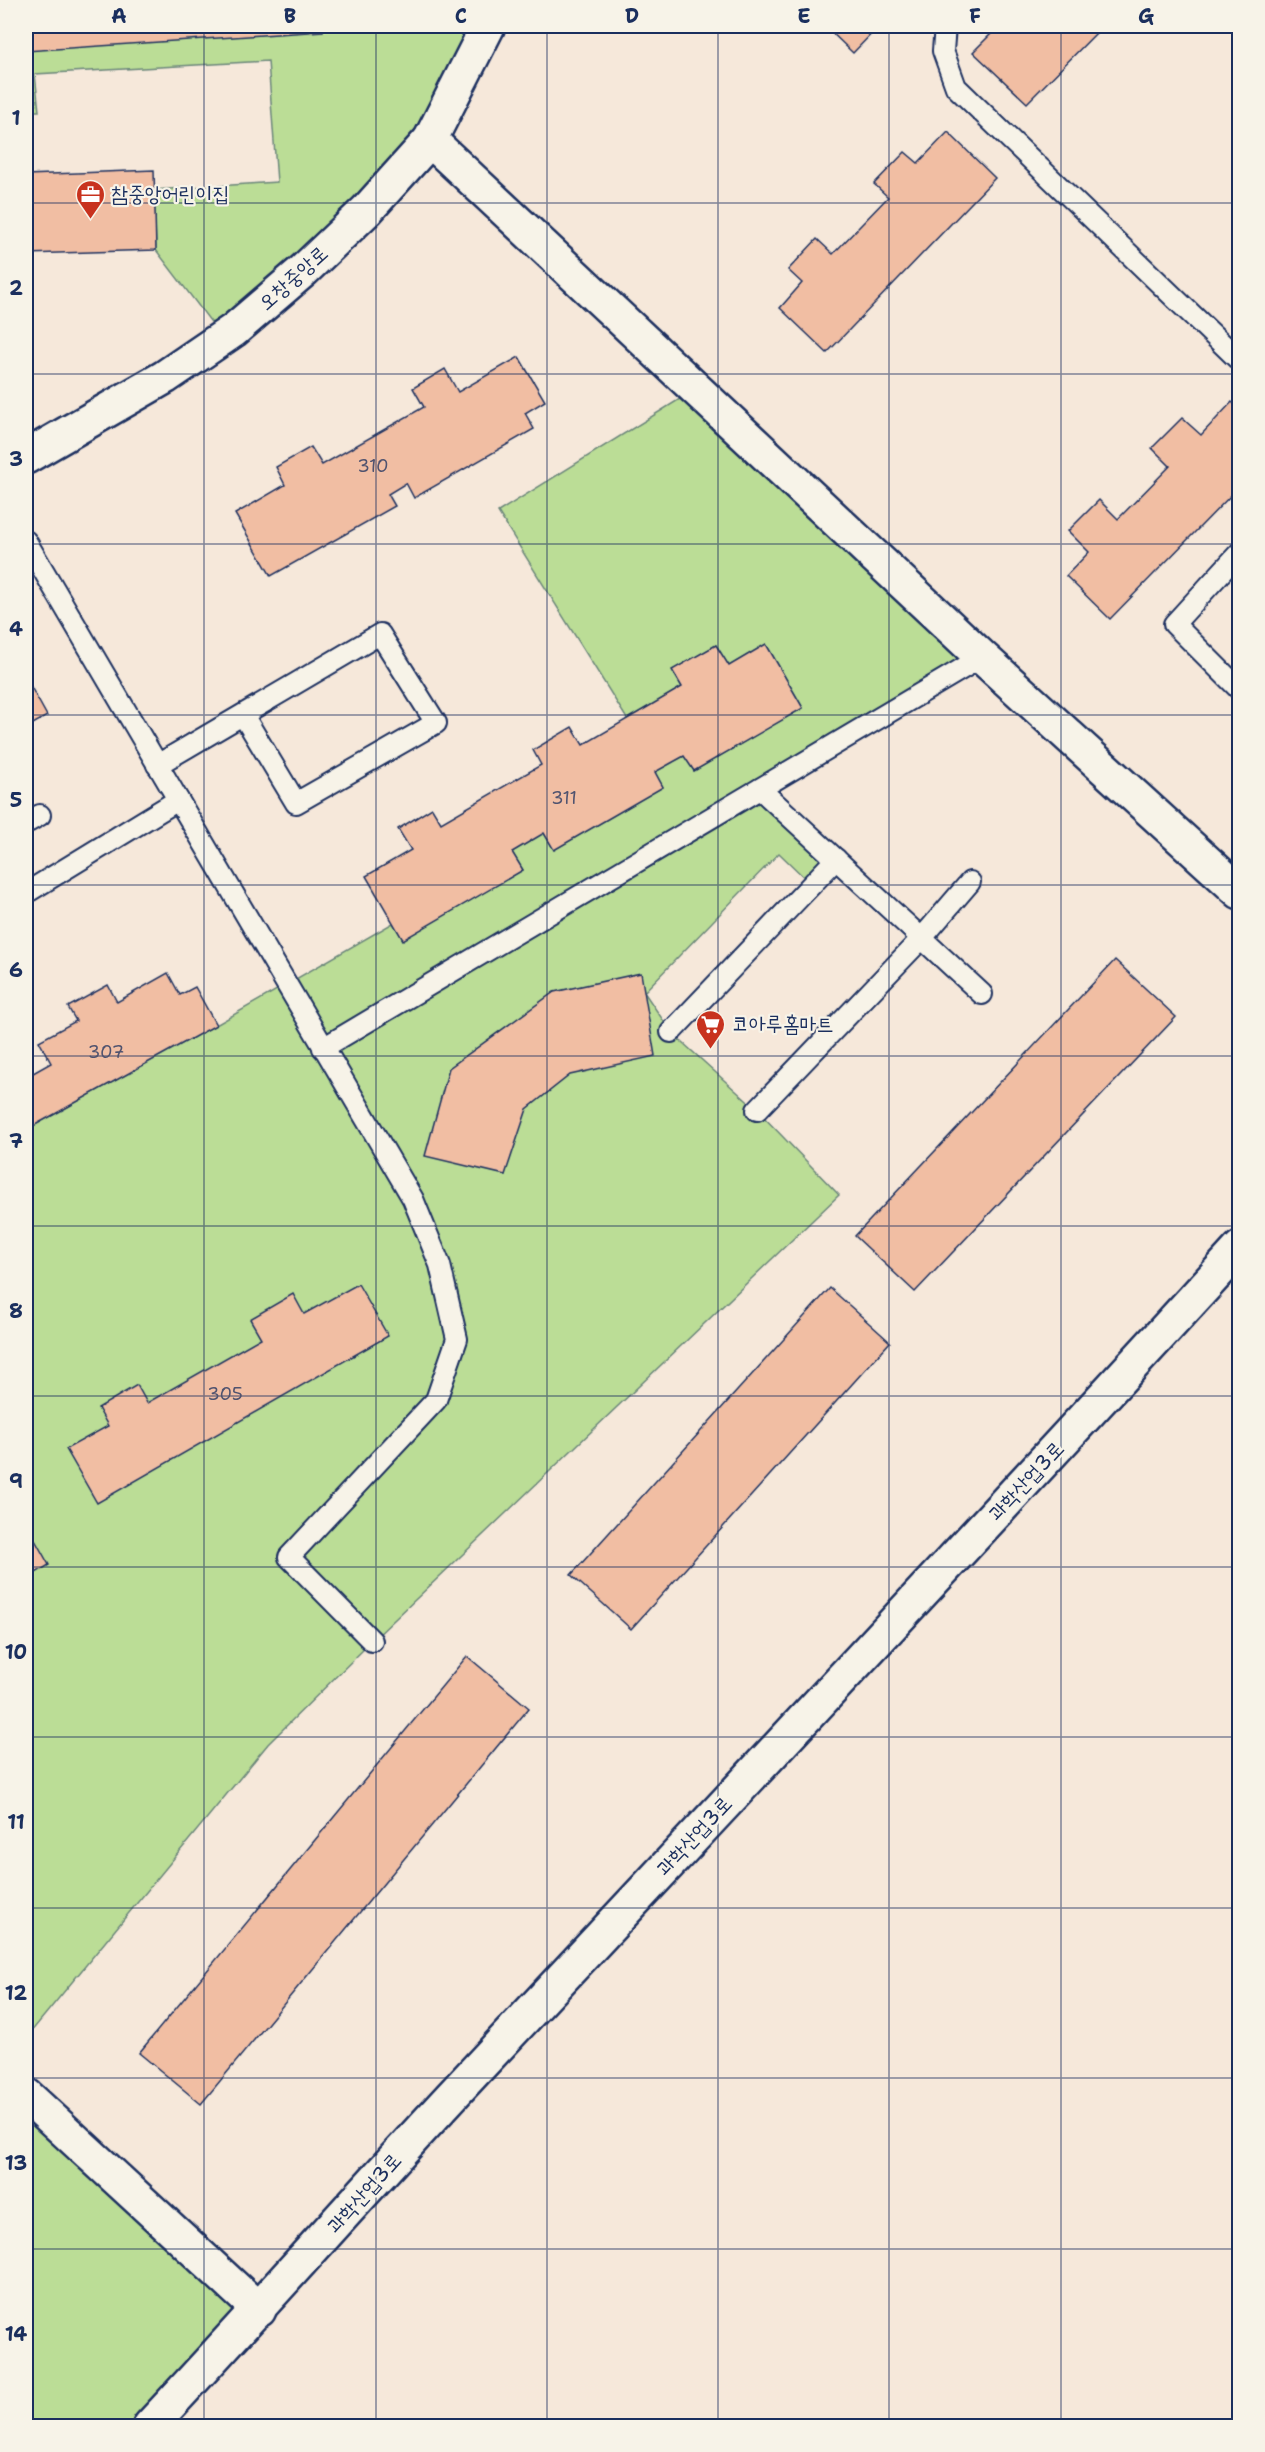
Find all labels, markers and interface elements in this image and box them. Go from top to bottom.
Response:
text: A [111,3,127,29]
text: B [284,3,296,29]
text: C [455,3,467,29]
text: D [625,3,639,29]
text: E [797,3,811,29]
text: F [969,3,981,29]
text: G [1138,3,1154,29]
text: 1 [11,105,21,131]
office icon: 참중앙어린이집 [74,178,106,220]
place label: 참중앙어린이집 [111,180,229,208]
street label: 오창중앙로 [252,239,334,317]
text: 2 [9,275,23,301]
text: 3 [9,446,23,472]
house number: 310 [357,454,389,478]
text: 4 [9,616,23,642]
house number: 311 [551,786,577,810]
text: 5 [10,787,22,813]
text: 6 [9,957,23,983]
supermarket icon: 코아루홈마트 [695,1008,727,1050]
place label: 코아루홈마트 [732,1010,833,1038]
house number: 307 [88,1040,124,1064]
text: 7 [9,1128,23,1154]
text: 8 [9,1298,23,1324]
house number: 305 [207,1382,243,1406]
street label: 과학산업3로 [982,1435,1070,1527]
text: 9 [9,1468,23,1494]
text: 10 [5,1639,27,1665]
street label: 과학산업3로 [650,1790,738,1882]
text: 11 [7,1809,25,1835]
text: 12 [5,1980,27,2006]
street label: 과학산업3로 [320,2147,408,2239]
text: 13 [5,2150,27,2176]
text: 14 [5,2321,27,2347]

